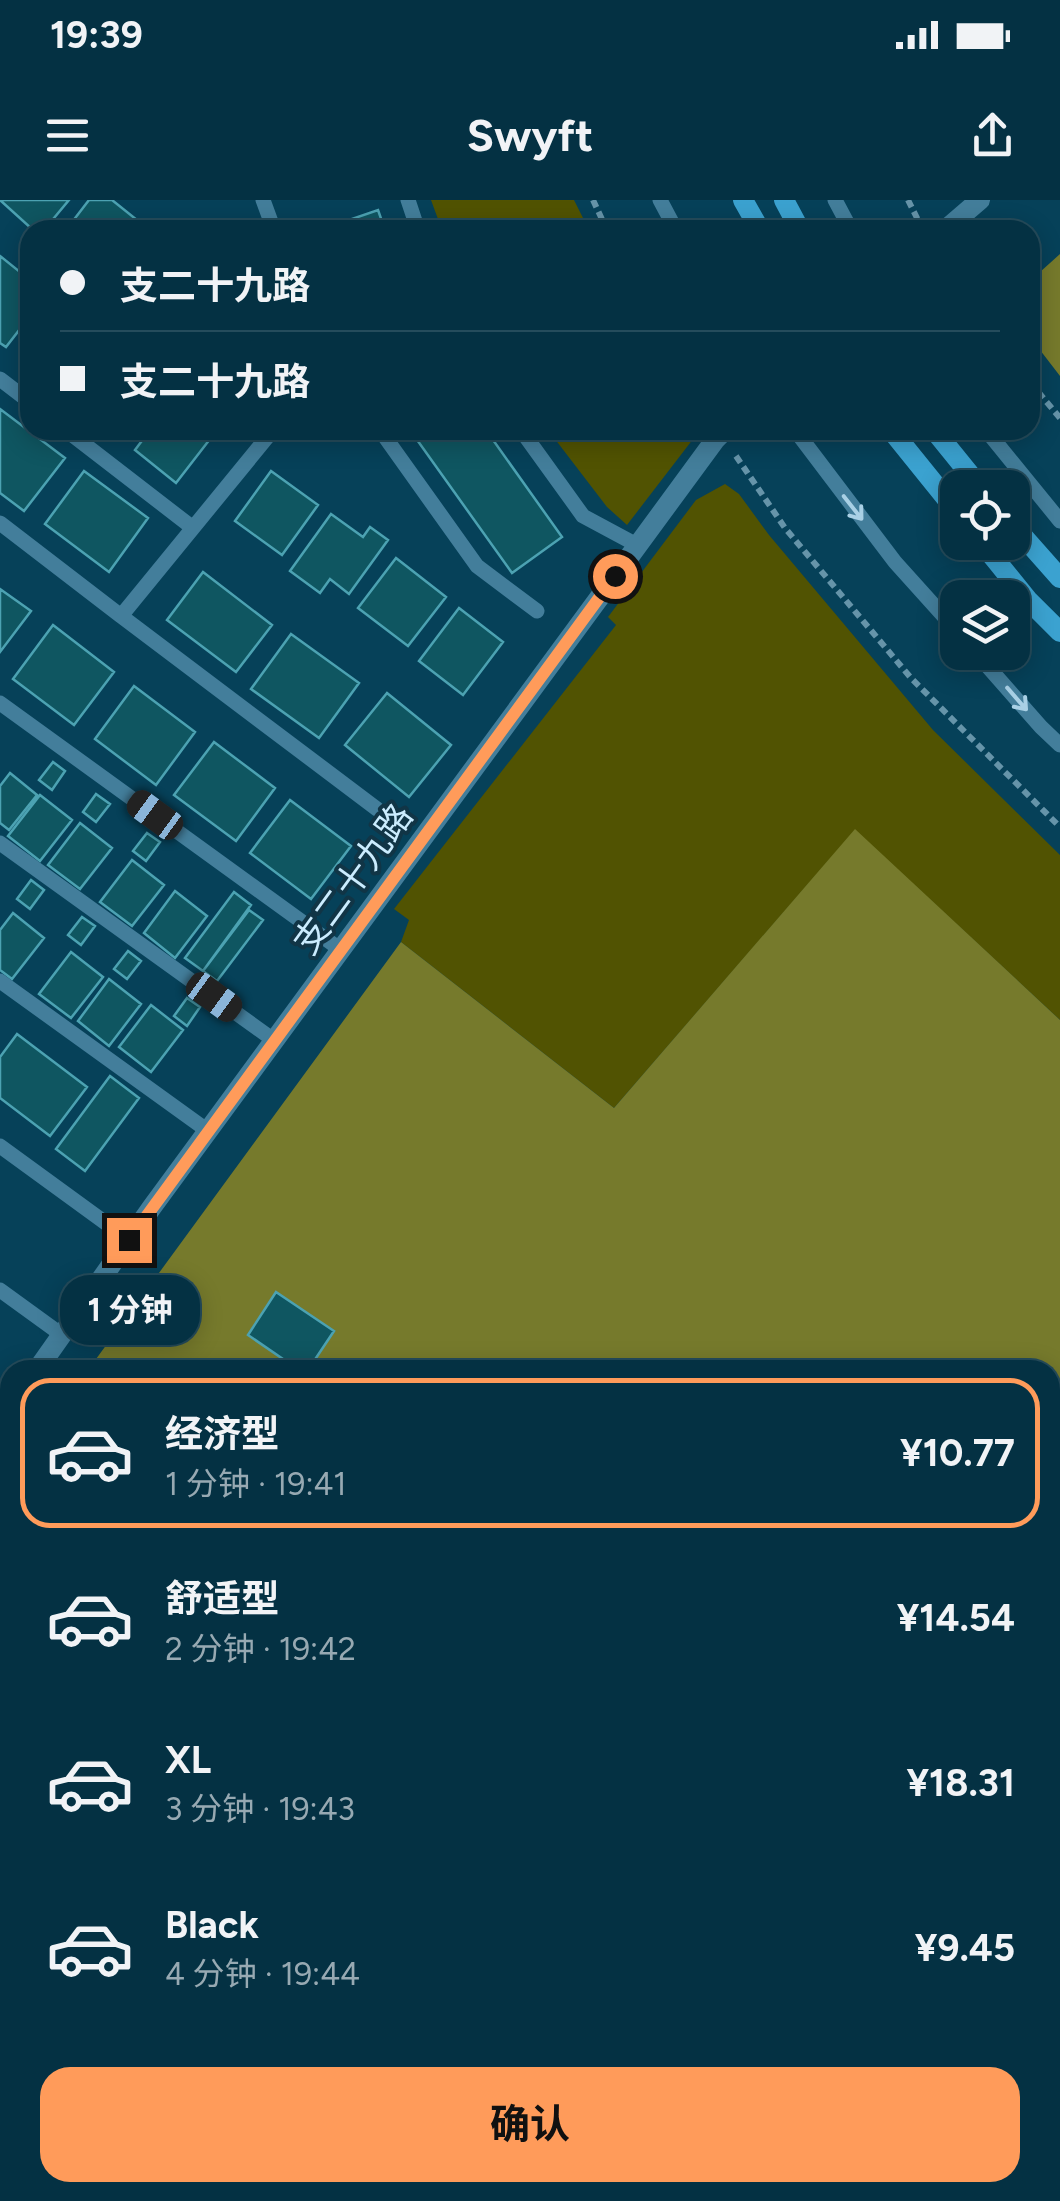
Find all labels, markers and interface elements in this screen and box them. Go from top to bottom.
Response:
text: 19:39 [50,12,143,58]
icon: menu [40,108,95,163]
text: Swyft [467,108,593,162]
icon: share [965,108,1020,163]
text: 支二十九路 [120,263,310,309]
text: 支二十九路 [120,359,310,405]
map controls [940,470,1030,670]
button: locate [940,470,1030,560]
one-way arrow [843,494,864,521]
route start [593,554,638,599]
button: layers [940,580,1030,670]
one-way arrow [1005,686,1028,711]
car [122,785,188,845]
street label: 支二十九路 [285,796,421,962]
car [181,967,247,1027]
route end [107,1218,152,1263]
callout: 1 分钟 [59,1275,199,1345]
text: 1 分钟 [87,1291,173,1329]
icon: car [45,1408,135,1498]
text: 经济型 [165,1411,279,1457]
text: ¥10.77 [900,1430,1015,1476]
text: 1 分钟 · 19:41 [165,1465,347,1503]
icon: car [45,1573,135,1663]
text: 舒适型 [165,1576,279,1622]
text: ¥14.54 [897,1595,1015,1641]
text: 2 分钟 · 19:42 [165,1630,356,1668]
text: XL [165,1737,211,1783]
icon: car [45,1738,135,1828]
text: ¥18.31 [906,1760,1015,1806]
text: 3 分钟 · 19:43 [165,1790,355,1828]
text: Black [165,1902,259,1948]
icon: car [45,1903,135,1993]
text: ¥9.45 [915,1925,1015,1971]
text: 4 分钟 · 19:44 [165,1955,360,1993]
button: 确认 [40,2067,1020,2182]

